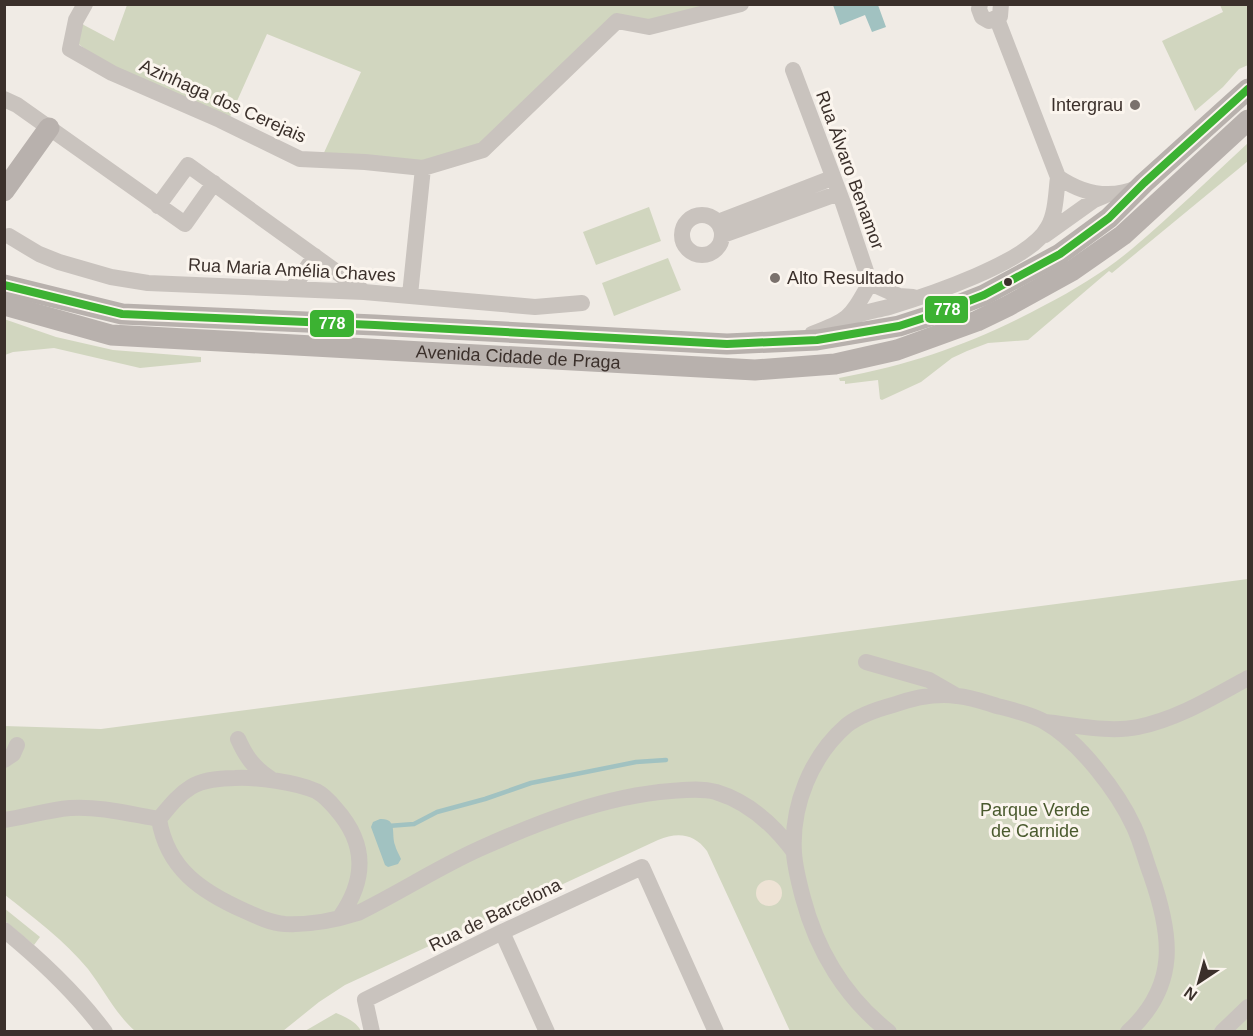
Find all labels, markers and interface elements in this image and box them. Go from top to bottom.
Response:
street label: Azinhaga dos Cerejais [137,55,309,147]
street label: Rua Álvaro Benamor [812,88,888,252]
place label: Intergrau [1051,95,1123,115]
marker: Intergrau [1128,98,1142,112]
street label: Rua Maria Amélia Chaves [188,255,396,285]
place label: Alto Resultado [787,268,904,288]
marker: Alto Resultado [768,271,782,285]
unlabelled marker [1002,276,1014,288]
line badge: 778 [924,295,969,324]
text: 778 [934,301,960,318]
line badge: 778 [309,309,355,338]
text: 778 [319,315,345,332]
street label: Avenida Cidade de Praga [415,342,622,373]
park label: Parque Verde de Carnide [980,800,1090,841]
street label: Rua de Barcelona [426,874,565,956]
north arrow [1169,952,1229,1012]
text: N [1181,983,1200,1004]

